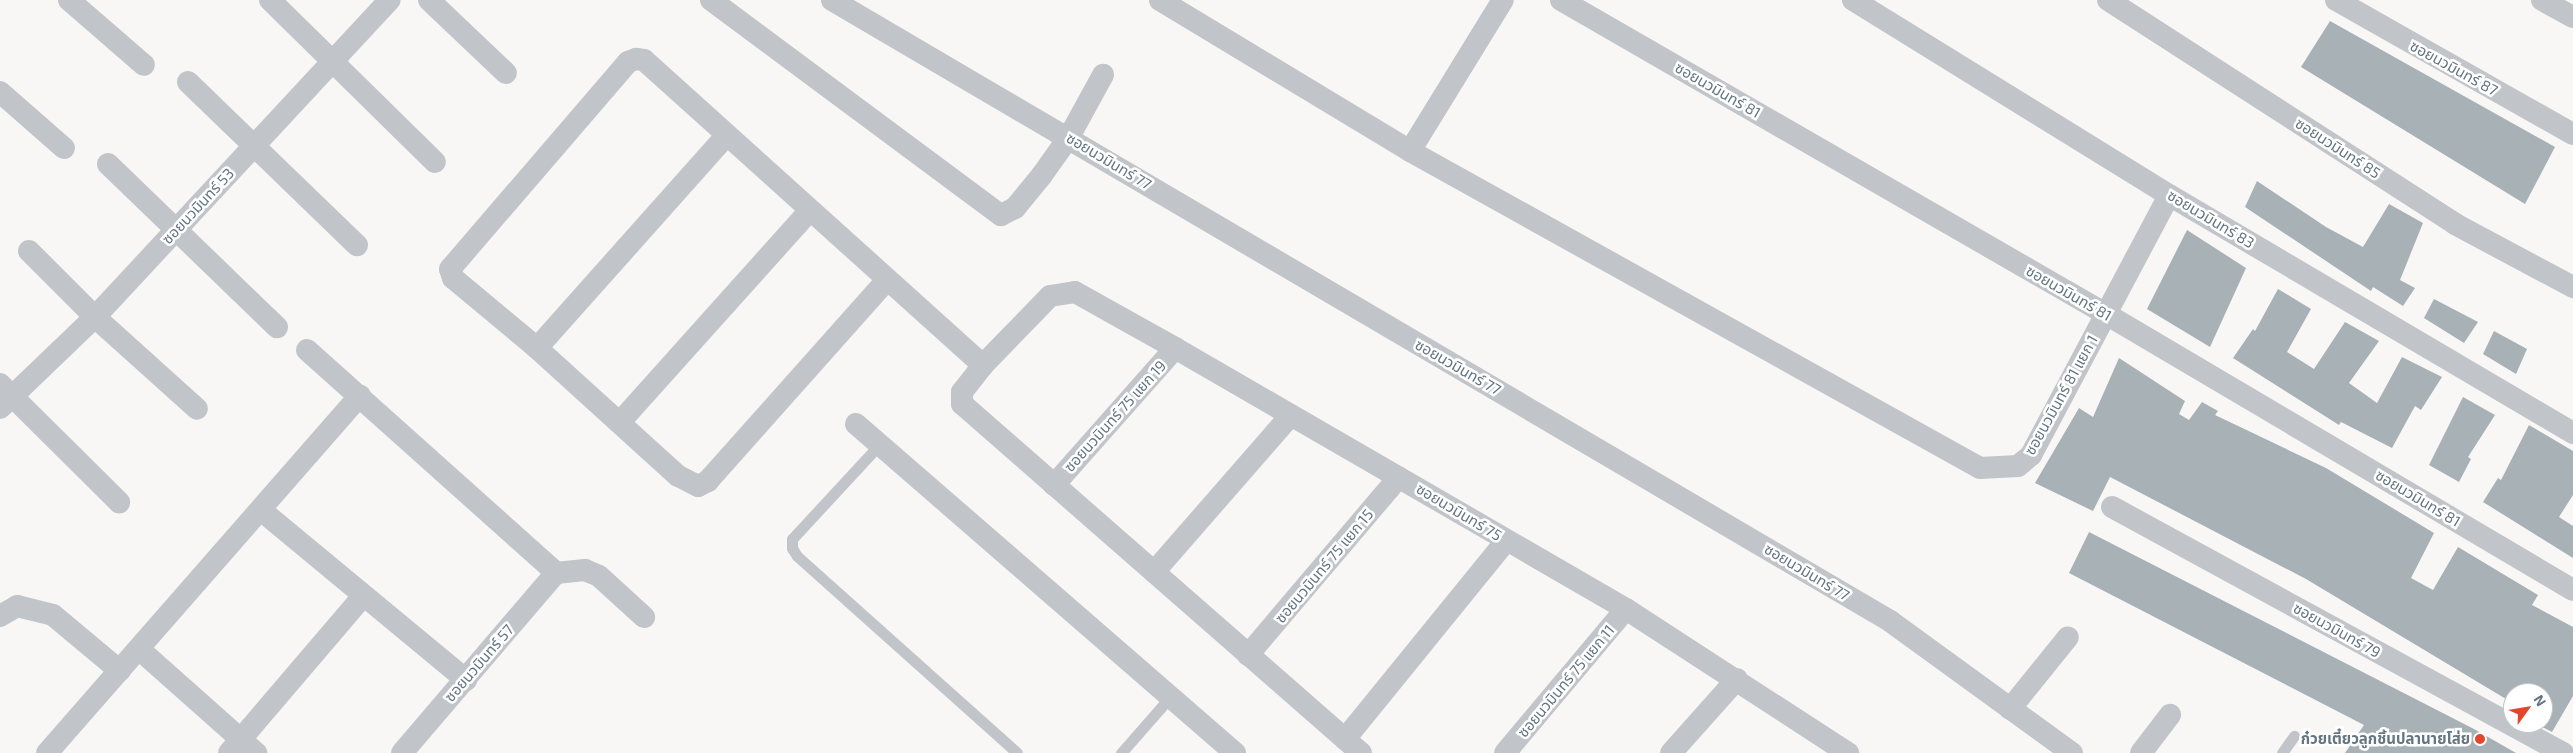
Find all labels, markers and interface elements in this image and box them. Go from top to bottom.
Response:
street label: ซอยนวมินทร์ 87 [2407,37,2501,99]
street label: ซอยนวมินทร์ 81 [1672,58,1764,122]
street label: ซอยนวมินทร์ 85 [2292,114,2384,182]
street label: ซอยนวมินทร์ 77 [1063,129,1155,193]
street label: ซอยนวมินทร์ 53 [158,164,238,248]
street label: ซอยนวมินทร์ 83 [2164,186,2258,252]
street label: ซอยนวมินทร์ 81 [2023,261,2115,325]
street label: ซอยนวมินทร์ 81 แยก 1 [2021,332,2101,458]
street label: ซอยนวมินทร์ 77 [1412,335,1504,399]
street label: ซอยนวมินทร์ 75 แยก 19 [1060,357,1170,475]
street label: ซอยนวมินทร์ 81 [2372,466,2464,530]
street label: ซอยนวมินทร์ 75 [1413,479,1505,545]
street label: ซอยนวมินทร์ 75 แยก 15 [1271,505,1377,627]
street label: ซอยนวมินทร์ 77 [1761,540,1853,604]
street label: ซอยนวมินทร์ 79 [2290,599,2384,661]
street label: ซอยนวมินทร์ 57 [441,621,517,705]
street label: ซอยนวมินทร์ 75 แยก 11 [1514,621,1618,741]
north arrow [2503,683,2553,733]
text: N [2530,692,2550,709]
place label: ก๋วยเตี๋ยวลูกชิ้นปลานายโส่ย [2301,730,2470,748]
marker: ก๋วยเตี๋ยวลูกชิ้นปลานายโส่ย [2474,733,2486,745]

